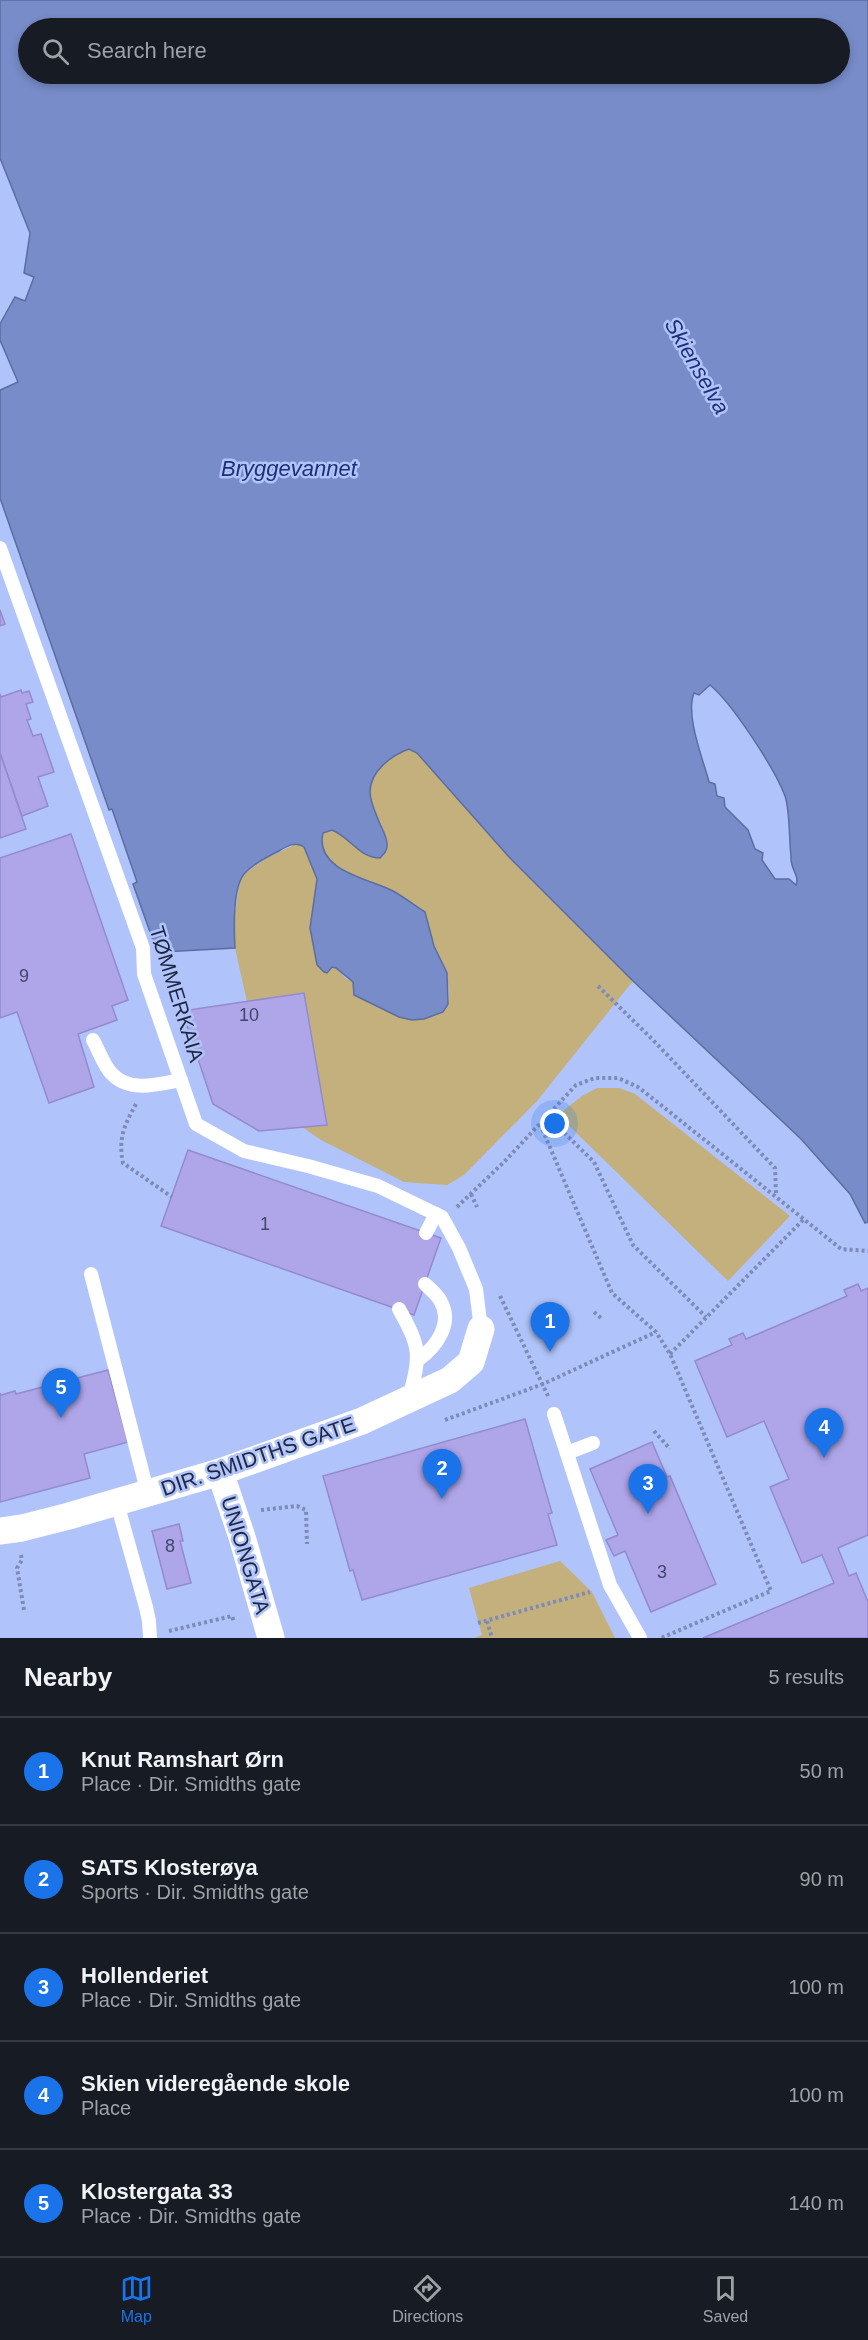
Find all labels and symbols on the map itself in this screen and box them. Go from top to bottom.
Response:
water label: Skienselva [660,314,734,418]
water label: Bryggevannet [221,456,358,481]
street label: TØMMERKAIA [145,923,209,1065]
house number: 9 [19,966,29,986]
house number: 10 [239,1005,259,1025]
your location [540,1109,569,1138]
house number: 1 [260,1214,270,1234]
pin: 1 [530,1302,570,1352]
pin: 5 [42,1368,80,1418]
pin: 4 [804,1408,844,1458]
street label: DIR. SMIDTHS GATE [158,1412,358,1500]
pin: 2 [422,1450,462,1499]
pin: 3 [628,1464,668,1514]
street label: UNIONGATA [217,1493,275,1617]
house number: 8 [165,1536,175,1556]
house number: 3 [657,1562,667,1582]

